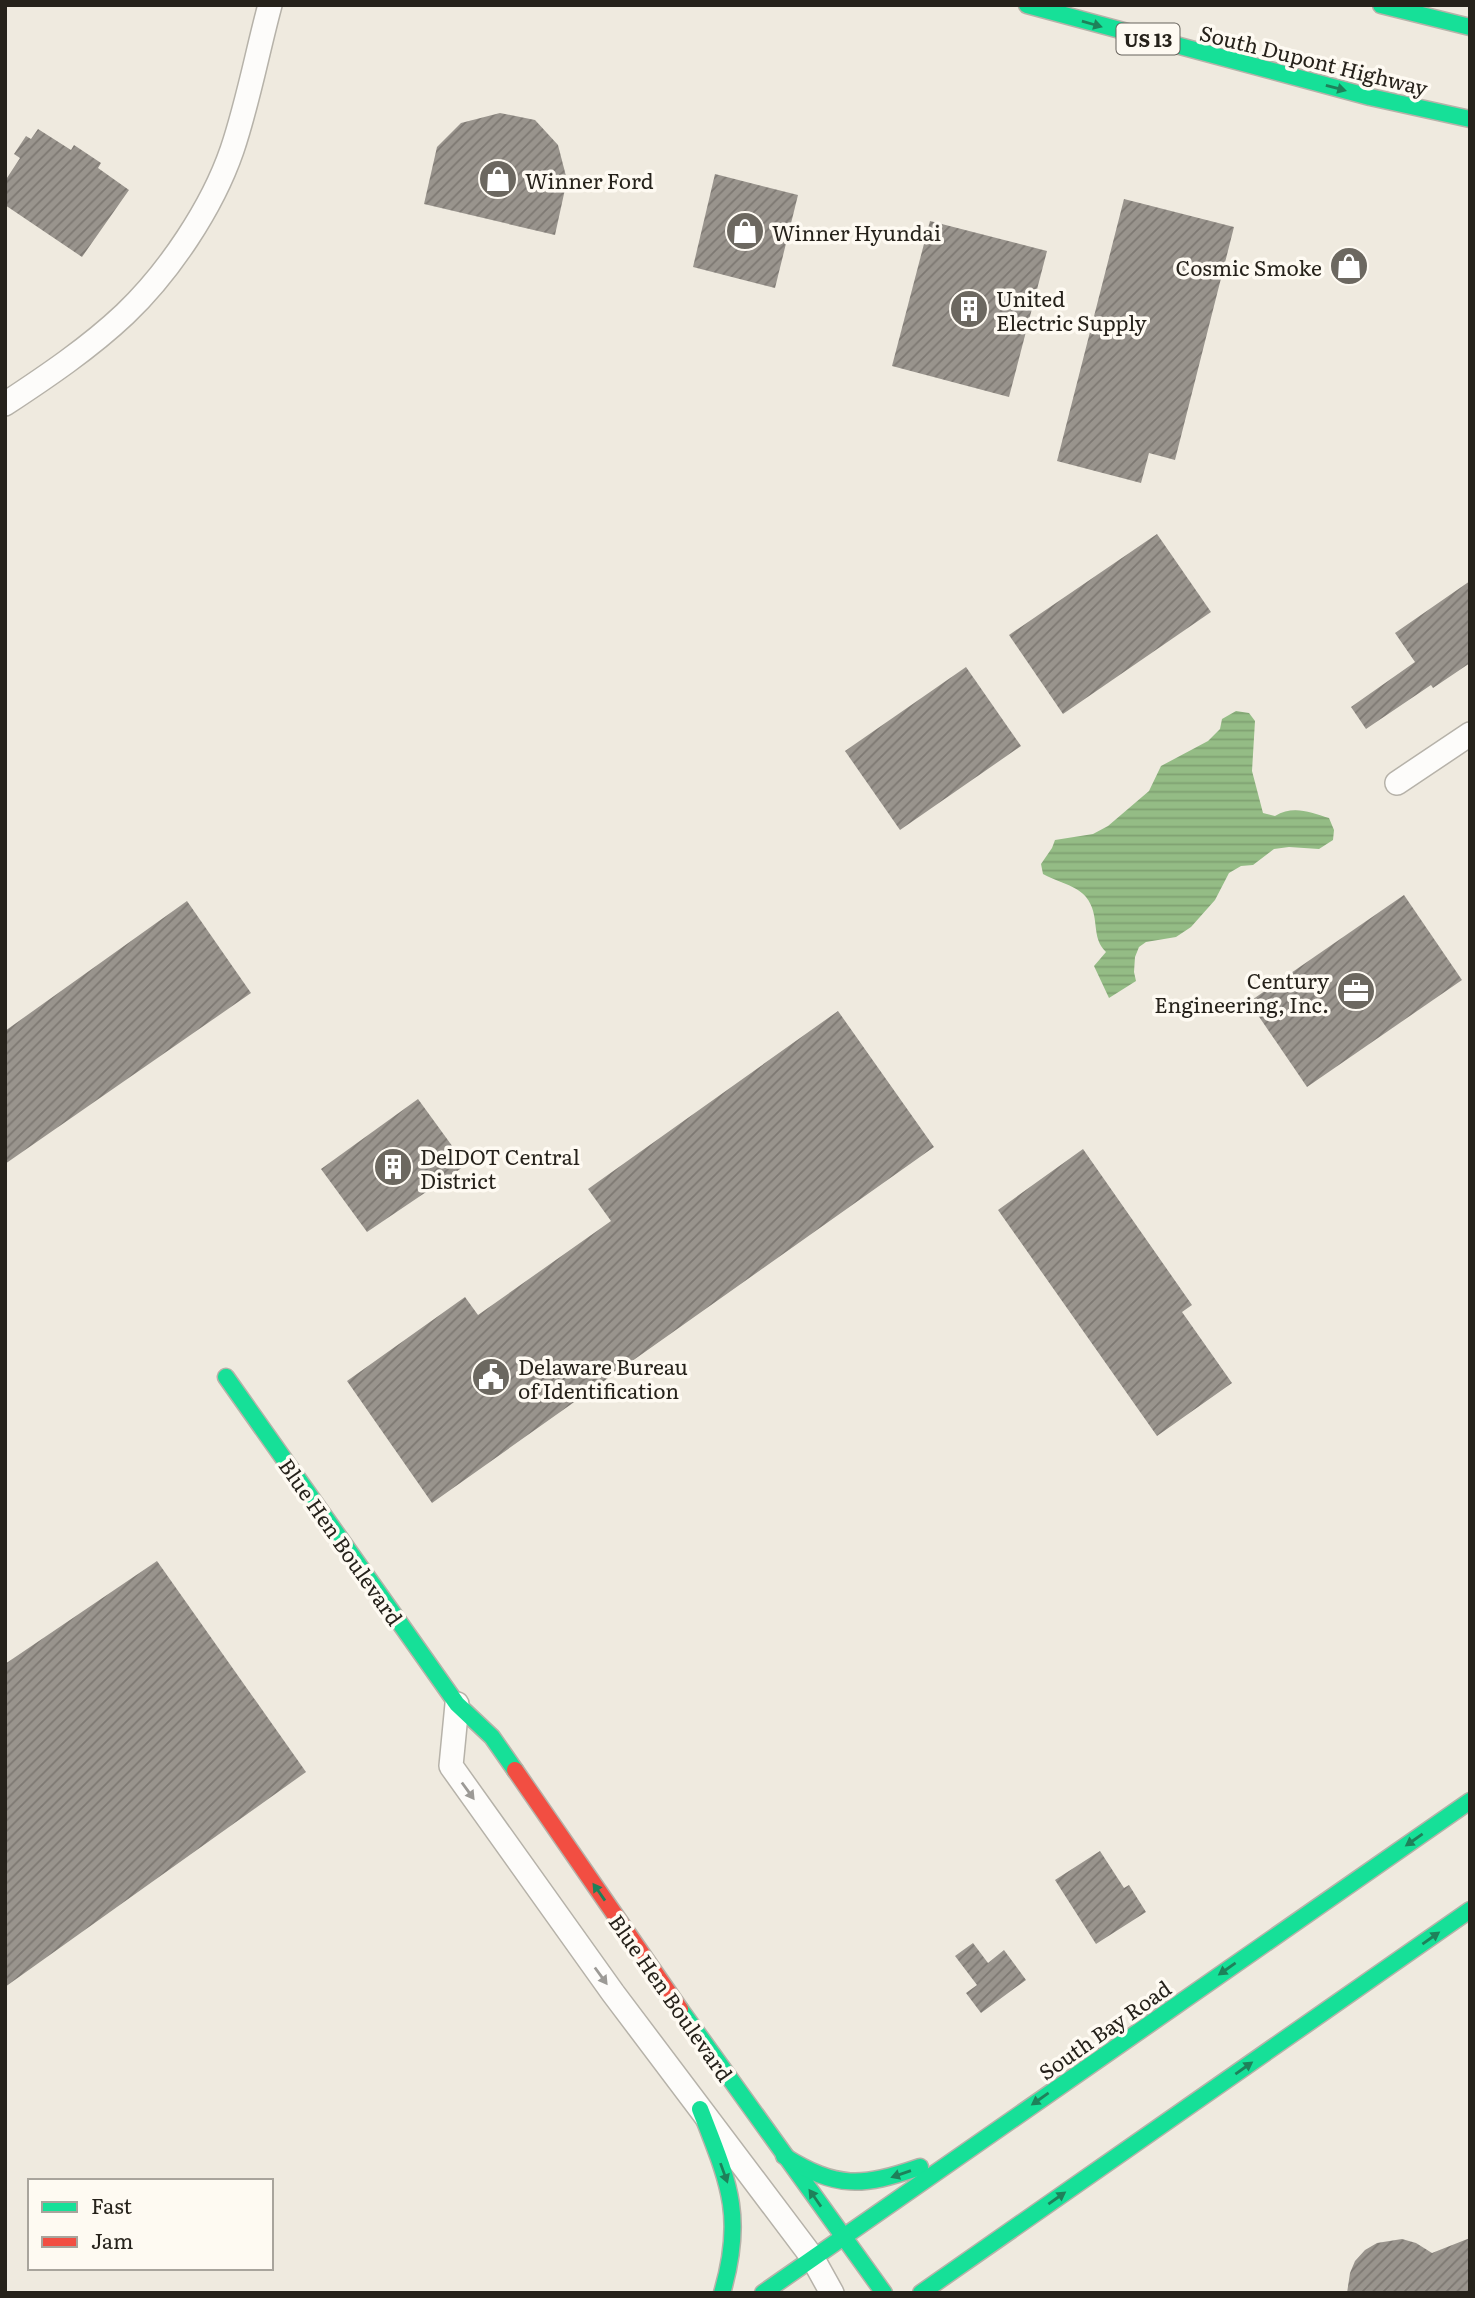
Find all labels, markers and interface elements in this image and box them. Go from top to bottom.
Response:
street label: South Dupont Highway [1197,16,1432,103]
one-way arrow [1082,19,1103,29]
road number: US 13 [1116,23,1180,54]
one-way arrow [1325,83,1347,94]
shop icon: Winner Ford [477,158,519,200]
place label: Winner Ford [525,164,654,195]
shop icon: Winner Hyundai [724,210,766,252]
place label: Winner Hyundai [772,216,941,247]
shop icon: Cosmic Smoke [1328,245,1370,287]
place label: Cosmic Smoke [1176,251,1322,282]
place label: United Electric Supply [996,282,1148,337]
building icon: United Electric Supply [948,288,990,330]
place label: Century Engineering, Inc. [1154,964,1330,1019]
office icon: Century Engineering, Inc. [1335,970,1377,1012]
place label: DelDOT Central District [420,1140,580,1195]
building icon: DelDOT Central District [372,1146,414,1188]
place label: Delaware Bureau of Identification [518,1350,688,1405]
public building icon: Delaware Bureau of Identification [470,1356,512,1398]
street label: Blue Hen Boulevard [273,1451,412,1631]
one-way arrow [461,1782,475,1800]
one-way arrow [1404,1833,1423,1846]
one-way arrow [592,1883,606,1901]
street label: Blue Hen Boulevard [603,1907,742,2087]
one-way arrow [1422,1931,1440,1945]
one-way arrow [1218,1962,1236,1976]
one-way arrow [594,1967,608,1985]
street label: South Bay Road [1031,1972,1177,2086]
one-way arrow [1235,2061,1253,2075]
one-way arrow [1031,2092,1049,2106]
one-way arrow [718,2162,729,2183]
one-way arrow [890,2169,911,2180]
legend [28,2179,273,2270]
text: Fast [91,2189,132,2220]
one-way arrow [808,2189,822,2207]
one-way arrow [1048,2191,1066,2205]
text: Jam [91,2224,133,2255]

